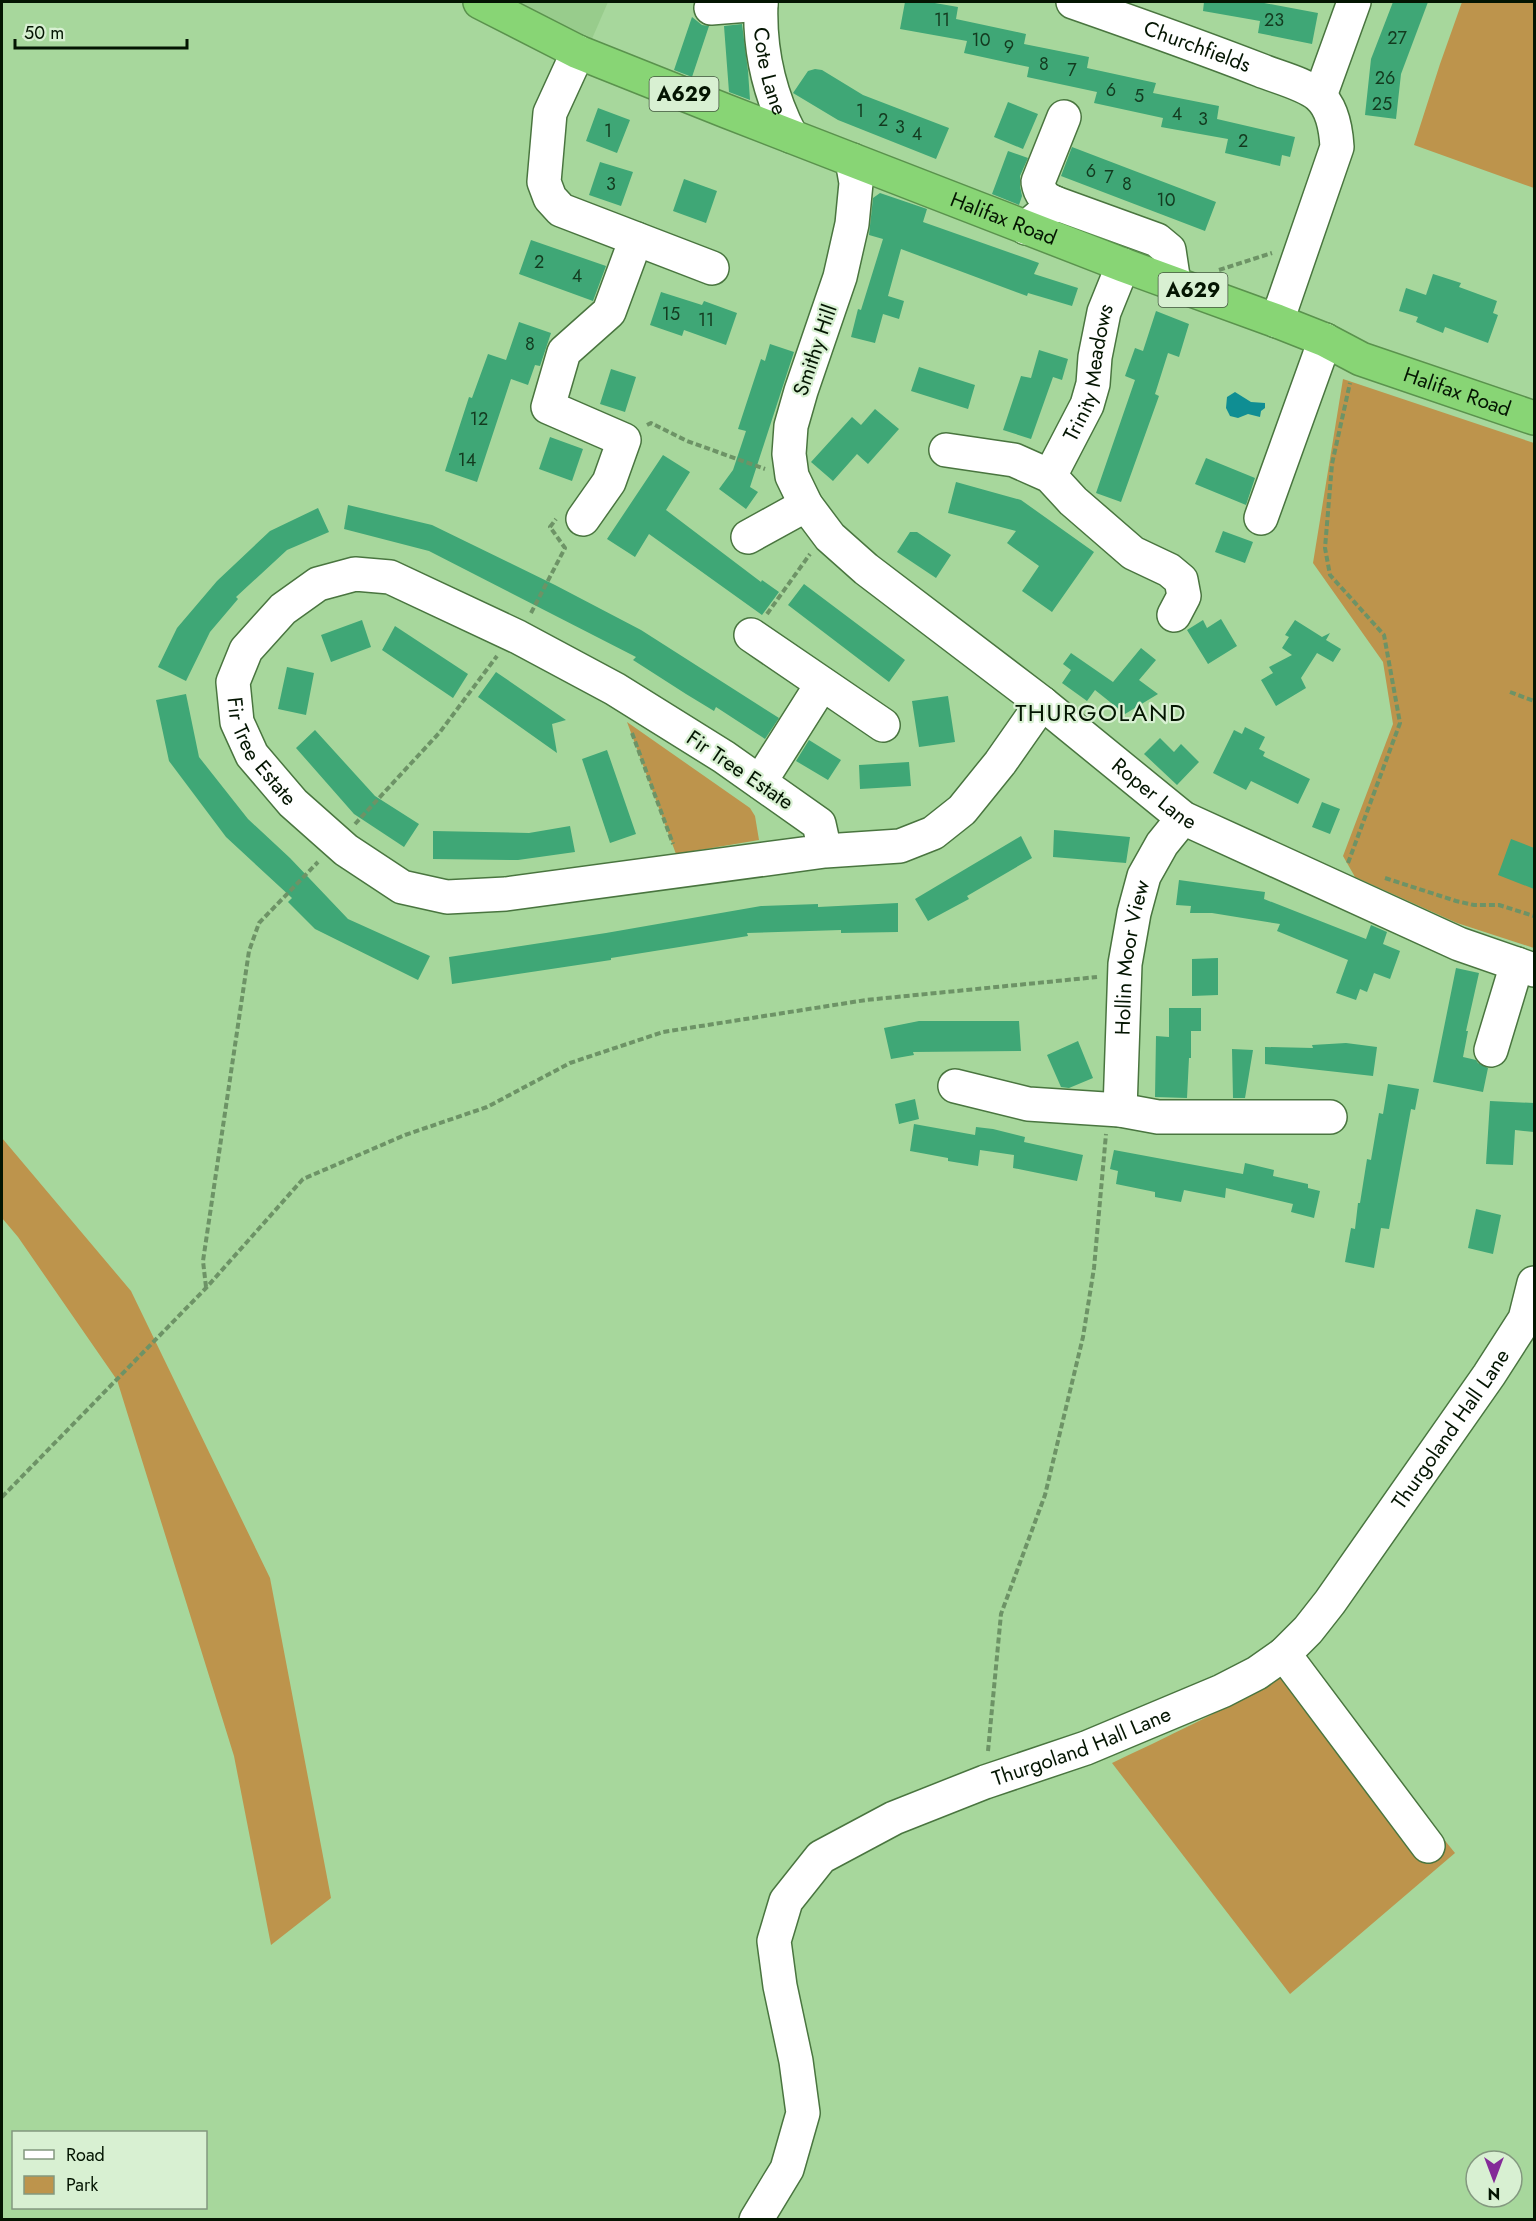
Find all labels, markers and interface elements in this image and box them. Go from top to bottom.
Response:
house number: 11 [934,7,950,33]
house number: 23 [1264,7,1284,33]
scale bar [15,12,188,50]
street label: Churchfields [1140,13,1255,80]
text: 50 m [24,20,64,46]
house number: 27 [1387,25,1407,51]
street label: Cote Lane [746,26,795,120]
house number: 10 [972,27,991,53]
house number: 9 [1004,34,1014,60]
house number: 8 [1039,51,1049,77]
house number: 7 [1067,57,1077,83]
house number: 26 [1375,65,1395,91]
road number: A629 [650,77,718,111]
house number: 6 [1106,77,1116,103]
house number: 5 [1134,83,1144,109]
house number: 25 [1372,91,1392,117]
house number: 1 [856,98,864,124]
house number: 4 [1172,101,1182,127]
house number: 3 [1198,106,1208,132]
house number: 2 [878,107,888,133]
house number: 3 [895,114,905,140]
house number: 1 [604,118,612,144]
house number: 4 [912,121,922,147]
house number: 2 [1238,128,1248,154]
house number: 6 [1086,158,1096,184]
house number: 7 [1104,164,1114,190]
house number: 3 [606,171,616,197]
house number: 8 [1122,171,1132,197]
street label: Halifax Road [946,184,1061,253]
house number: 10 [1157,187,1176,213]
house number: 2 [534,249,544,275]
house number: 4 [572,263,582,289]
road number: A629 [1158,273,1228,307]
street label: Trinity Meadows [1056,299,1121,446]
street label: Smithy Hill [785,300,845,400]
house number: 15 [662,301,680,327]
house number: 11 [698,307,714,333]
house number: 8 [525,331,535,357]
street label: Halifax Road [1399,360,1515,424]
house number: 12 [470,406,488,432]
house number: 14 [458,447,476,473]
district label: THURGOLAND [1015,695,1187,730]
street label: Fir Tree Estate [220,696,304,812]
street label: Fir Tree Estate [680,723,800,817]
street label: Roper Lane [1105,751,1201,837]
street label: Hollin Moor View [1108,876,1157,1036]
street label: Thurgoland Hall Lane [1385,1343,1517,1515]
street label: Thurgoland Hall Lane [988,1699,1176,1794]
legend [12,2131,207,2209]
text: Road [66,2142,105,2168]
north arrow [1464,2149,1524,2209]
text: Park [66,2172,98,2198]
text: N [1488,2182,1500,2205]

